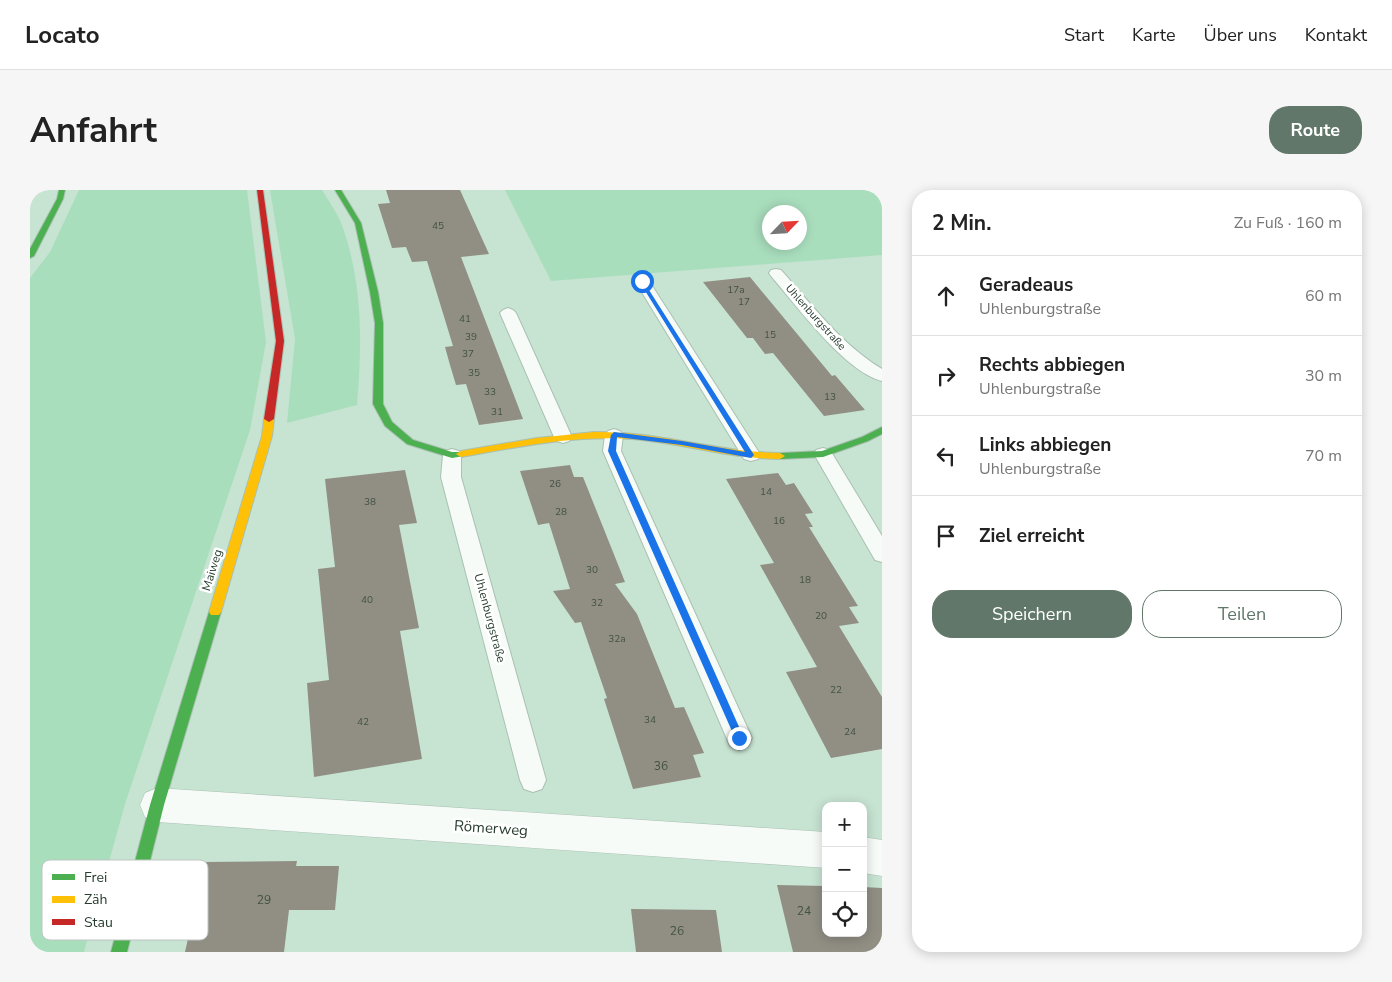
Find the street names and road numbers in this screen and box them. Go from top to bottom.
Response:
street label: Uhlenburgstraße [782,281,849,354]
street label: Maiweg [198,547,226,593]
street label: Uhlenburgstraße [470,572,510,664]
street label: Römerweg [453,815,529,841]

